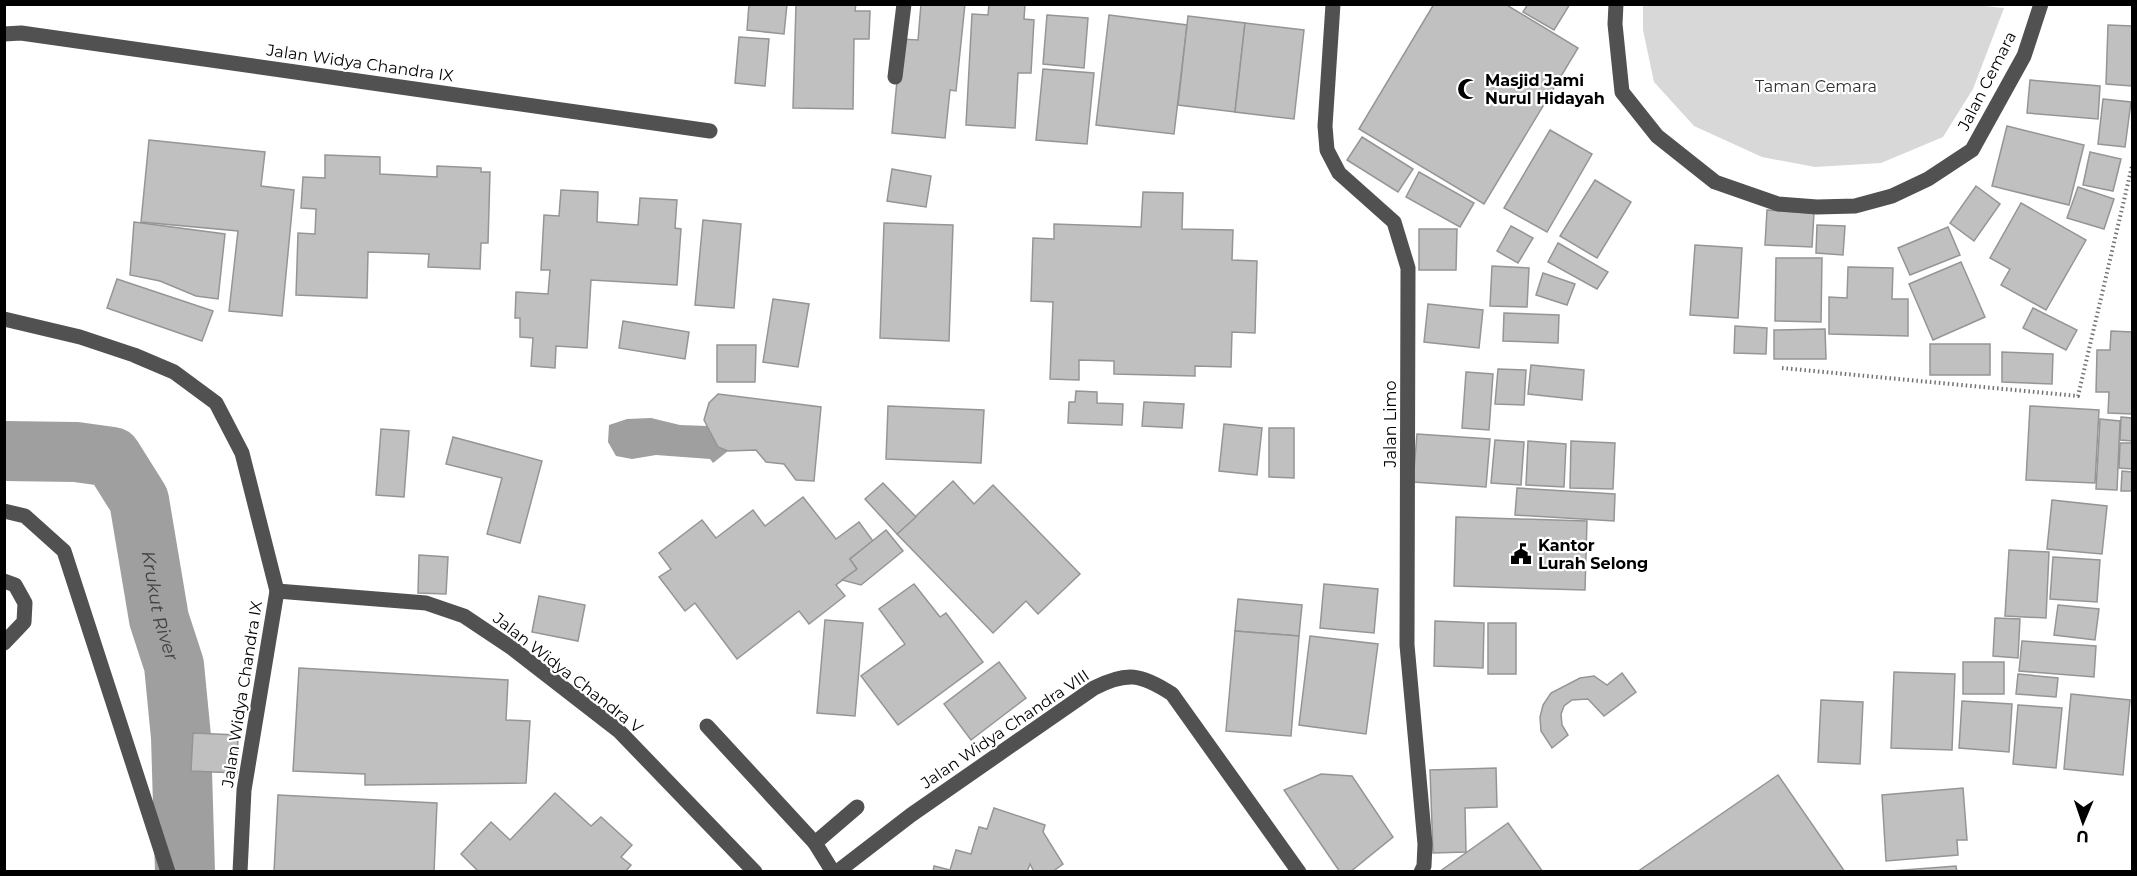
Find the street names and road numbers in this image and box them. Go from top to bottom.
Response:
street label: Jalan Cemara [1953,28,2020,135]
street label: Jalan Widya Chandra IX [264,40,455,86]
street label: Jalan Limo [1381,381,1400,468]
street label: Jalan Widya Chandra IX [218,599,266,790]
street label: Jalan Widya Chandra V [489,608,647,738]
street label: Jalan Widya Chandra VIII [916,666,1093,793]

